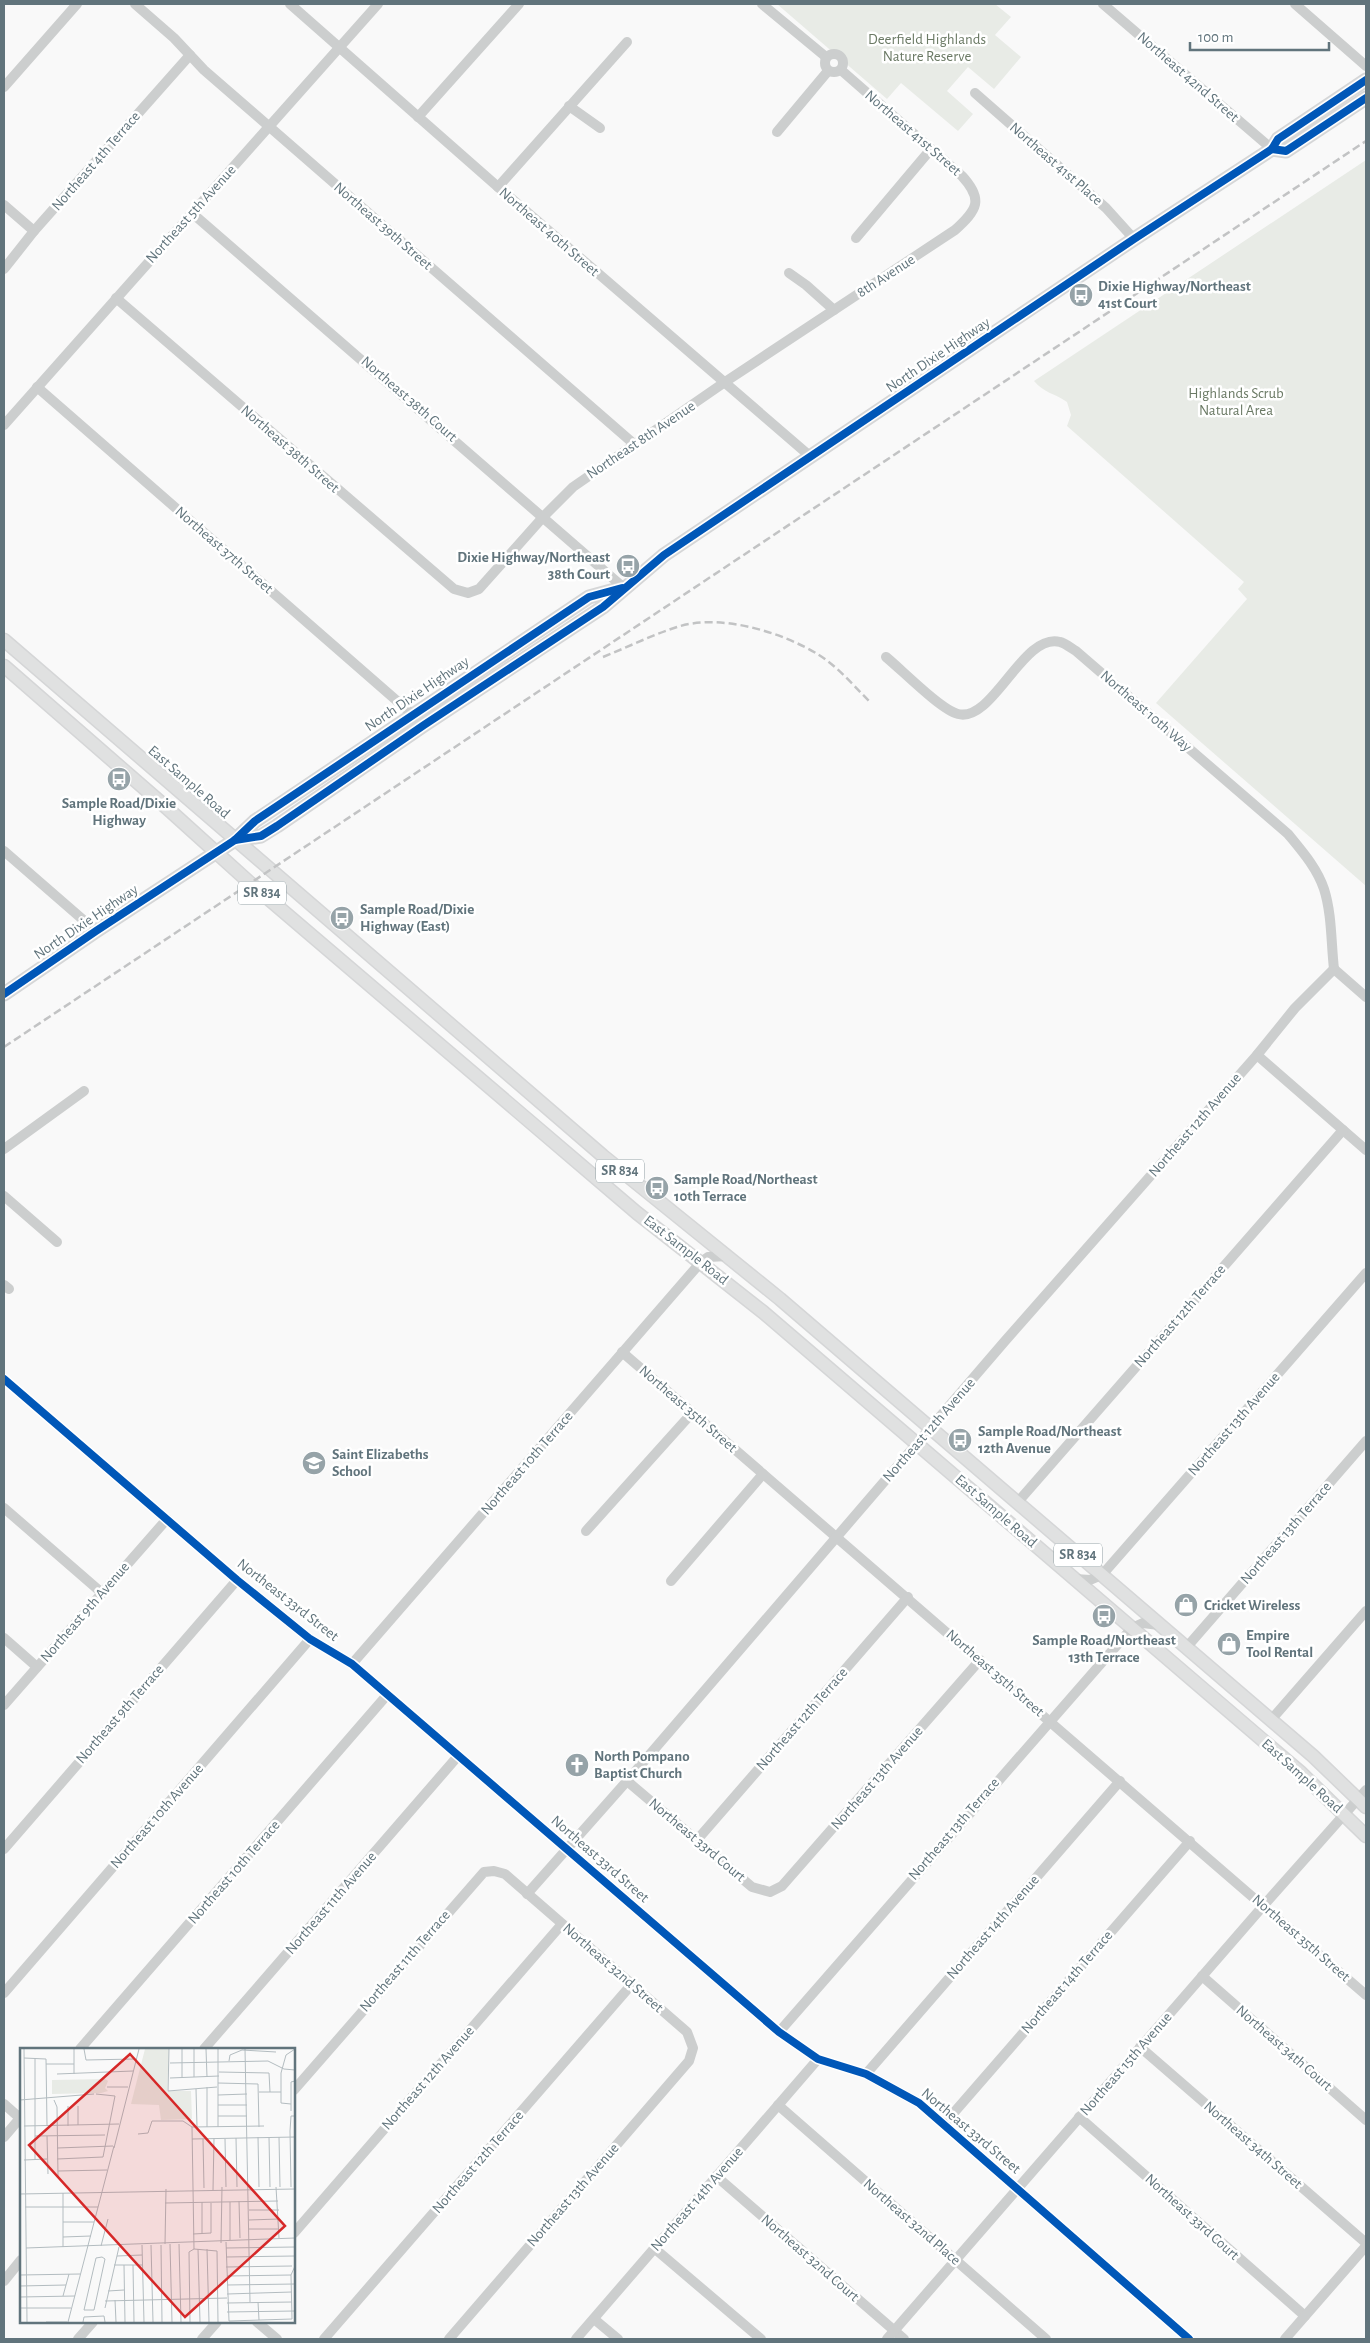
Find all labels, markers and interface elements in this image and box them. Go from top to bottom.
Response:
scale bar [1190,20,1329,52]
street label: Northeast 42nd Street [1135,29,1242,125]
text: 100 m [1198,30,1233,45]
park label: Deerfield Highlands Nature Reserve [868,32,986,64]
street label: Northeast 41st Street [862,87,964,179]
street label: Northeast 4th Terrace [49,108,143,213]
street label: Northeast 41st Place [1007,120,1105,208]
street label: Northeast 5th Avenue [143,162,239,266]
street label: Northeast 39th Street [331,179,435,273]
street label: Northeast 40th Street [496,185,602,279]
street label: 8th Avenue [854,252,918,300]
place label: Dixie Highway/Northeast 41st Court [1098,279,1251,311]
bus stop icon: Dixie Highway/Northeast 41st Court [1068,282,1094,308]
street label: North Dixie Highway [883,314,993,395]
street label: Northeast 38th Court [358,353,460,445]
park label: Highlands Scrub Natural Area [1188,386,1284,418]
street label: Northeast 8th Avenue [584,398,698,482]
street label: Northeast 38th Street [238,402,342,496]
street label: Northeast 37th Street [172,504,276,596]
place label: Dixie Highway/Northeast 38th Court [457,550,610,582]
bus stop icon: Dixie Highway/Northeast 38th Court [615,553,641,579]
street label: North Dixie Highway [362,653,472,734]
street label: Northeast 10th Way [1098,668,1195,755]
street label: East Sample Road [145,743,233,822]
bus stop icon: Sample Road/Dixie Highway [106,766,132,792]
place label: Sample Road/Dixie Highway [62,796,176,828]
street label: North Dixie Highway [31,881,141,962]
road number: SR 834 [238,881,286,904]
place label: Sample Road/Dixie Highway (East) [360,902,474,934]
bus stop icon: Sample Road/Dixie Highway (East) [329,905,355,931]
street label: Northeast 12th Avenue [1146,1070,1244,1180]
road number: SR 834 [596,1160,644,1182]
place label: Sample Road/Northeast 10th Terrace [674,1172,818,1204]
bus stop icon: Sample Road/Northeast 10th Terrace [644,1175,670,1201]
street label: East Sample Road [641,1212,731,1288]
street label: Northeast 12th Terrace [1131,1262,1229,1370]
street label: Northeast 35th Street [636,1363,740,1455]
street label: Northeast 13th Avenue [1185,1369,1283,1478]
street label: Northeast 12th Avenue [880,1375,978,1485]
street label: Northeast 10th Terrace [478,1408,576,1518]
place label: Sample Road/Northeast 12th Avenue [978,1424,1122,1456]
bus stop icon: Sample Road/Northeast 12th Avenue [947,1427,973,1453]
place label: Saint Elizabeths School [332,1447,429,1479]
school or university icon: Saint Elizabeths School [301,1450,327,1476]
street label: East Sample Road [952,1472,1040,1551]
street label: Northeast 13th Terrace [1238,1479,1334,1587]
road number: SR 834 [1054,1544,1102,1566]
street label: Northeast 33rd Street [235,1556,342,1644]
street label: Northeast 9th Avenue [38,1559,132,1665]
shop icon: Cricket Wireless [1173,1592,1199,1618]
place label: Cricket Wireless [1204,1598,1300,1613]
bus stop icon: Sample Road/Northeast 13th Terrace [1091,1603,1117,1629]
street label: Northeast 35th Street [943,1627,1047,1719]
place label: Empire Tool Rental [1246,1628,1313,1660]
shop icon: Empire Tool Rental [1216,1631,1242,1657]
place label: Sample Road/Northeast 13th Terrace [1032,1633,1176,1665]
street label: Northeast 9th Terrace [73,1662,167,1766]
street label: Northeast 12th Terrace [753,1665,851,1773]
street label: Northeast 13th Avenue [828,1723,926,1832]
street label: East Sample Road [1259,1736,1345,1816]
place label: North Pompano Baptist Church [594,1749,690,1781]
church icon: North Pompano Baptist Church [564,1752,590,1778]
street label: Northeast 10th Avenue [108,1761,206,1871]
street label: Northeast 13th Terrace [906,1775,1002,1883]
street label: Northeast 33rd Court [646,1795,748,1885]
street label: Northeast 33rd Street [548,1813,652,1905]
street label: Northeast 10th Terrace [185,1817,283,1927]
street label: Northeast 11th Avenue [283,1849,379,1957]
street label: Northeast 14th Avenue [944,1872,1042,1982]
street label: Northeast 35th Street [1249,1892,1353,1984]
street label: Northeast 11th Terrace [357,1907,453,2015]
street label: Northeast 32nd Street [560,1921,666,2016]
street label: Northeast 14th Terrace [1018,1928,1116,2036]
street label: Northeast 34th Court [1233,2002,1335,2094]
street label: Northeast 15th Avenue [1077,2009,1175,2119]
street label: Northeast 12th Avenue [379,2023,477,2133]
inset map [20,2048,295,2323]
street label: Northeast 33rd Street [919,2085,1023,2177]
street label: Northeast 34th Street [1201,2098,1305,2192]
street label: Northeast 12th Terrace [429,2108,527,2216]
street label: Northeast 13th Avenue [524,2140,622,2249]
street label: Northeast 14th Avenue [648,2144,746,2254]
street label: Northeast 33rd Court [1142,2171,1242,2263]
street label: Northeast 32nd Place [861,2176,964,2268]
street label: Northeast 32nd Court [758,2212,862,2305]

